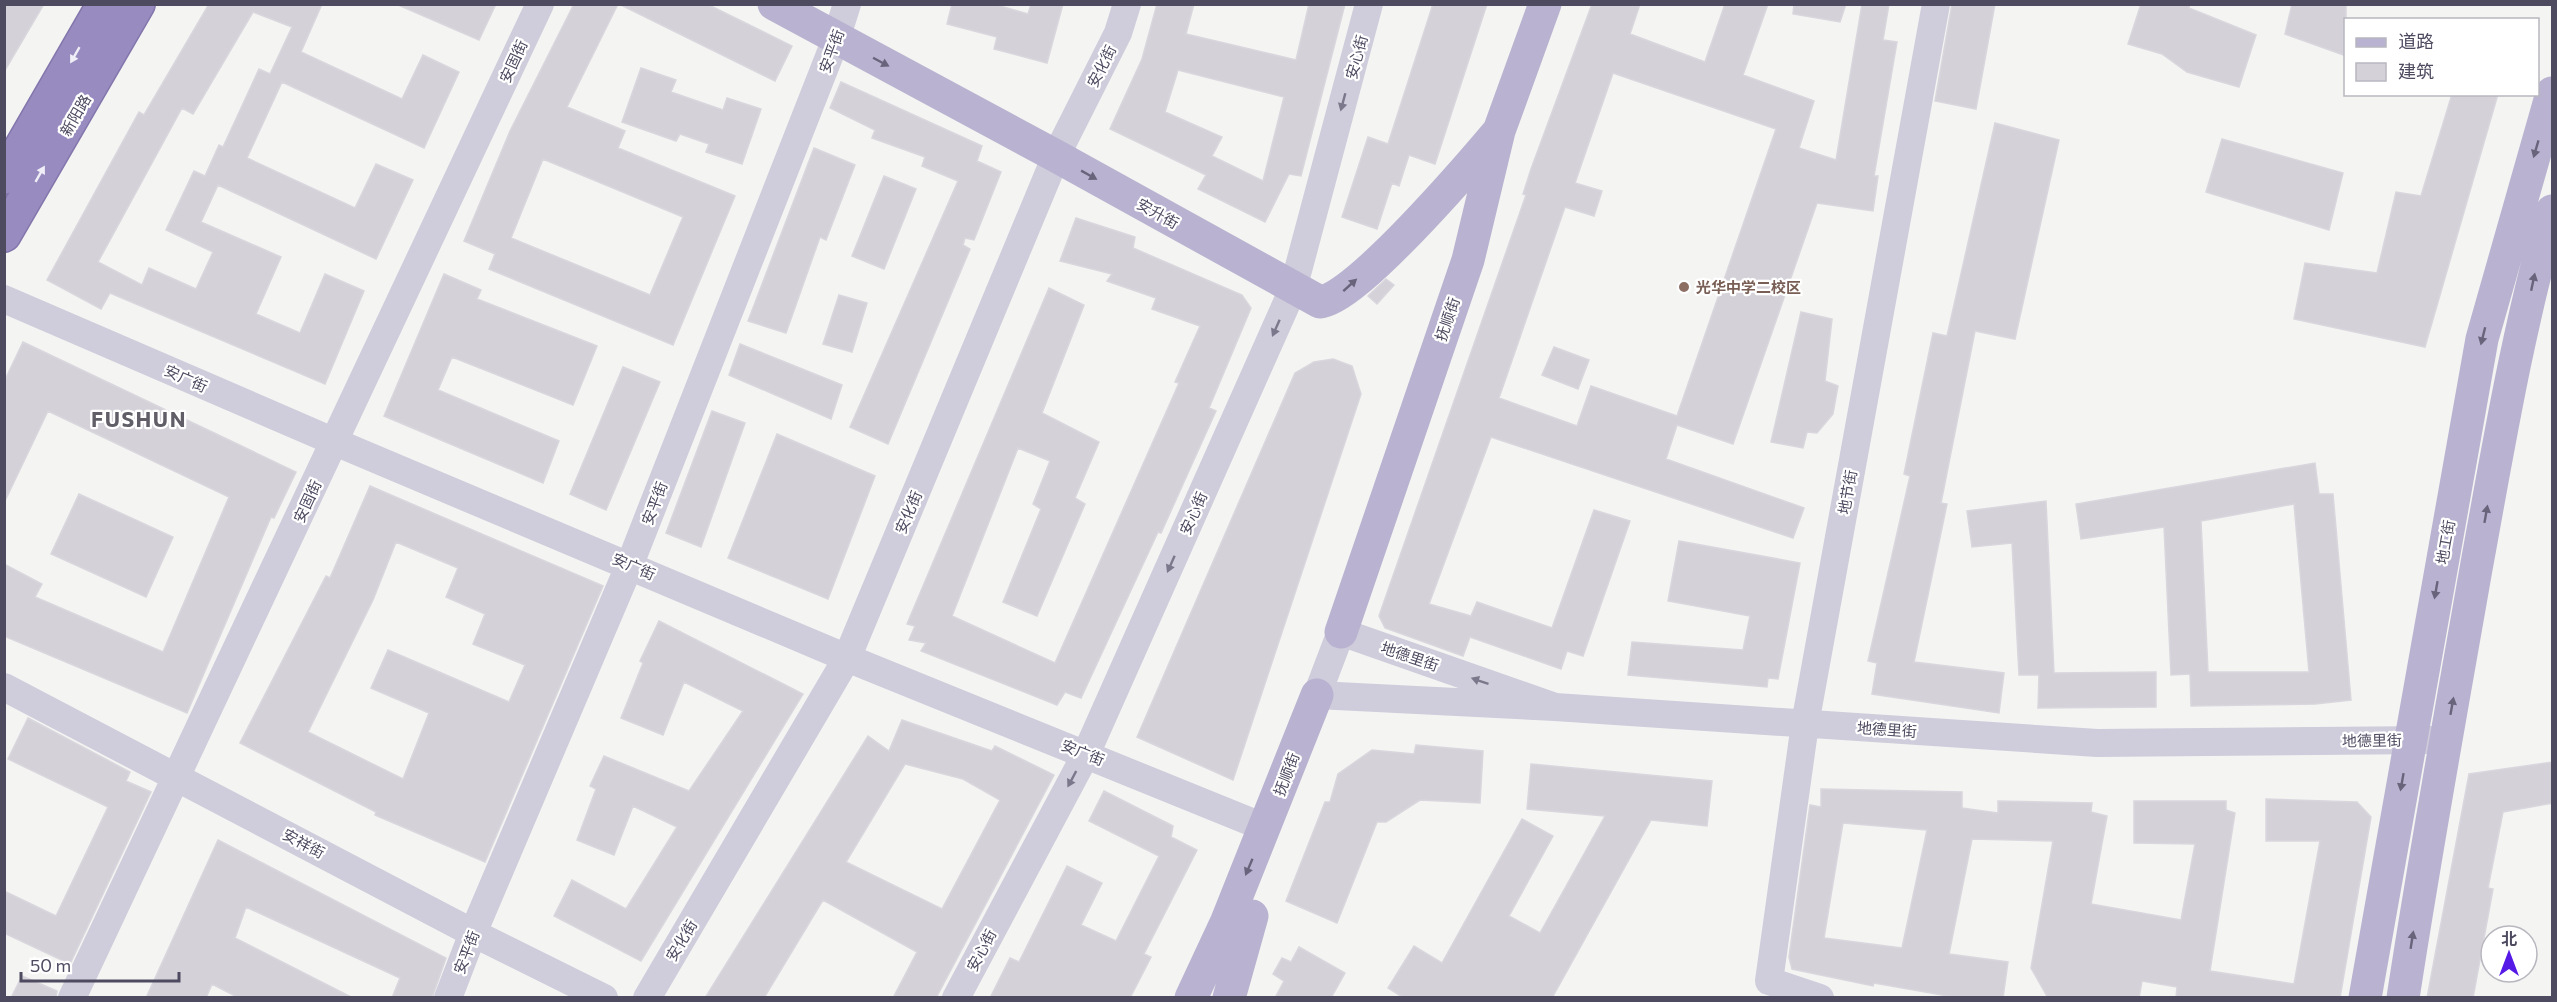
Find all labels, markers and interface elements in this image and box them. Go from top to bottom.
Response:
legend [2344,18,2539,96]
street label: 安平街 [815,27,847,75]
text: 道路 [2398,30,2434,52]
street label: 安心街 [1341,33,1371,81]
street label: 安固街 [495,37,531,85]
street label: 安化街 [1083,42,1119,90]
one-way arrow [69,47,80,63]
one-way arrow [872,57,889,67]
text: 建筑 [2398,60,2434,82]
street label: 新阳路 [56,91,94,139]
one-way arrow [1338,92,1348,111]
one-way arrow [2531,140,2540,158]
one-way arrow [35,165,45,182]
one-way arrow [1081,170,1098,180]
street label: 安升街 [1134,194,1182,232]
one-way arrow [2529,272,2538,291]
one-way arrow [1343,278,1358,292]
place label: 光华中学二校区 [1696,278,1801,296]
marker: 光华中学二校区 [1677,280,1691,294]
street label: 抚顺街 [1431,295,1463,343]
one-way arrow [1271,320,1280,337]
one-way arrow [2477,327,2487,345]
street label: 安广街 [162,361,210,395]
district label: FUSHUN [91,406,187,431]
street label: 地节街 [1834,468,1860,516]
street label: 安固街 [289,477,325,525]
street label: 安平街 [638,479,670,527]
street label: 安化街 [891,488,925,536]
street label: 安心街 [1176,489,1210,537]
one-way arrow [2482,505,2491,524]
street label: 地工街 [2432,518,2458,566]
street label: 安广街 [610,549,658,583]
one-way arrow [1166,555,1175,572]
one-way arrow [2431,581,2440,600]
street label: 地德里街 [1379,638,1441,674]
one-way arrow [1471,675,1489,685]
one-way arrow [2447,696,2456,715]
street label: 地德里街 [1856,718,1918,740]
street label: 地德里街 [2342,730,2402,750]
street label: 安广街 [1059,735,1107,769]
street label: 抚顺街 [1270,750,1302,798]
one-way arrow [1067,771,1077,788]
one-way arrow [2397,772,2406,791]
street label: 安祥街 [280,824,328,862]
one-way arrow [1244,858,1253,876]
street label: 安化街 [662,916,700,964]
north arrow [2479,924,2539,984]
street label: 安心街 [962,926,1000,974]
street label: 安平街 [450,928,482,976]
text: 北 [2501,929,2517,948]
one-way arrow [2407,930,2416,949]
scale bar [21,945,178,983]
text: 50 m [30,954,71,976]

